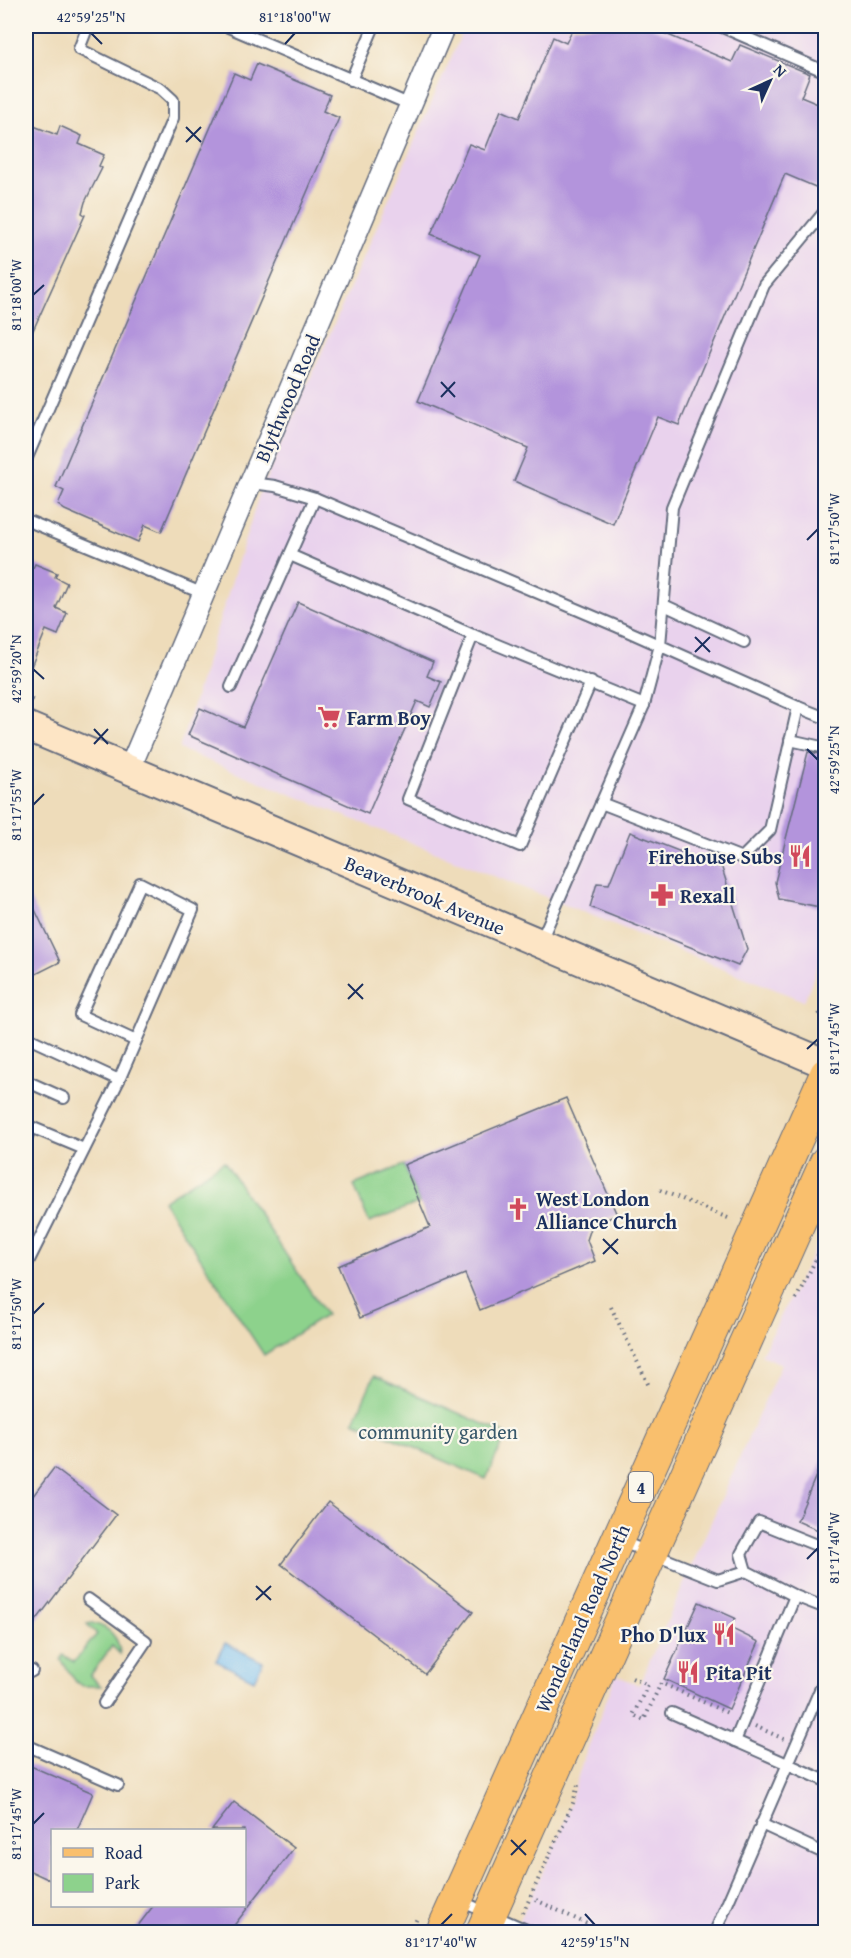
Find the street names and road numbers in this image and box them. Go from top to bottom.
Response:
street label: Blythwood Road [247,329,327,466]
street label: Beaverbrook Avenue [340,848,510,942]
road number: 4 [629,1472,653,1502]
street label: Wonderland Road North [527,1519,637,1717]

